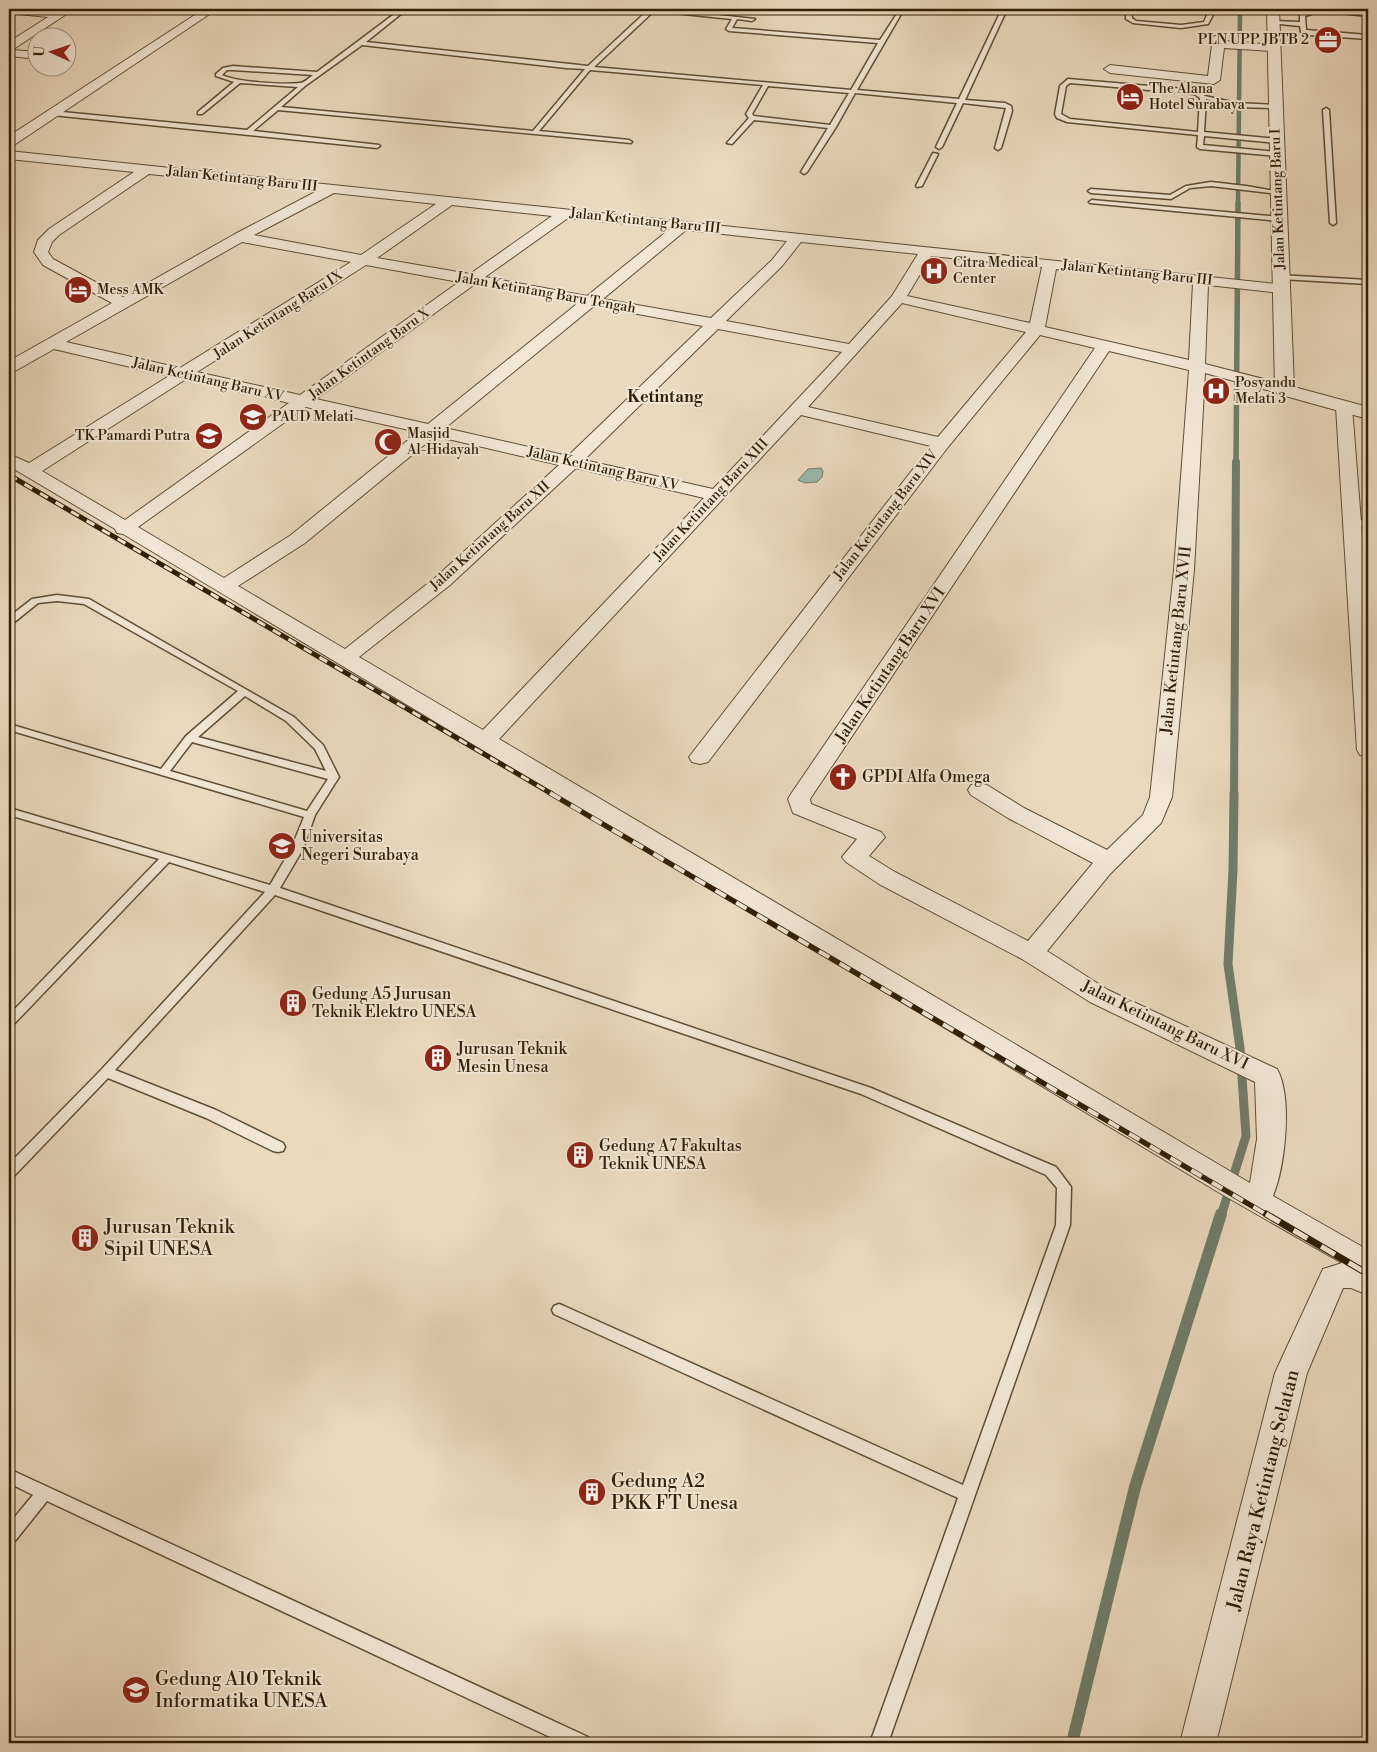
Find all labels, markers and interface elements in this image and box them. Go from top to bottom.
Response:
office icon: PLN UPP JBTB 2 [1313,25,1343,55]
north arrow [28,28,78,78]
place label: PLN UPP JBTB 2 [1198,31,1309,49]
text: U [31,45,49,57]
place label: The Alana Hotel Surabaya [1149,80,1246,114]
hotel icon: The Alana Hotel Surabaya [1115,82,1145,112]
street label: Jalan Ketintang Baru I [1267,128,1289,271]
street label: Jalan Ketintang Baru III [165,162,319,196]
street label: Jalan Ketintang Baru III [568,204,722,238]
place label: Citra Medical Center [953,254,1038,288]
hospital icon: Citra Medical Center [919,256,949,286]
street label: Jalan Ketintang Baru III [1060,256,1214,290]
street label: Jalan Ketintang Baru IX [209,266,346,364]
street label: Jalan Ketintang Baru Tengah [454,268,638,318]
hotel icon: Mess AMK [63,275,93,305]
place label: Mess AMK [97,281,165,299]
street label: Jalan Ketintang Baru X [304,304,433,404]
street label: Jalan Ketintang Baru XV [129,354,287,406]
place label: Posyandu Melati 3 [1235,374,1296,408]
hospital icon: Posyandu Melati 3 [1201,376,1231,406]
district label: Ketintang [627,387,704,407]
school or university icon: PAUD Melati [238,402,268,432]
place label: PAUD Melati [272,408,354,426]
school or university icon: TK Pamardi Putra [194,421,224,451]
place label: Masjid Al-Hidayah [406,425,480,459]
place label: TK Pamardi Putra [75,427,191,445]
mosque icon: Masjid Al-Hidayah [373,427,403,457]
street label: Jalan Ketintang Baru XIII [649,435,773,566]
street label: Jalan Ketintang Baru XV [524,443,682,495]
street label: Jalan Ketintang Baru XIV [829,445,943,584]
street label: Jalan Ketintang Baru XII [425,477,554,595]
street label: Jalan Ketintang Baru XVII [1156,545,1196,736]
street label: Jalan Ketintang Baru XVI [830,583,950,747]
church icon: GPDI Alfa Omega [828,762,858,792]
place label: GPDI Alfa Omega [862,767,991,787]
place label: Universitas Negeri Surabaya [301,827,420,865]
school or university icon: Universitas Negeri Surabaya [267,831,297,861]
street label: Jalan Ketintang Baru XVI [1077,975,1252,1074]
place label: Gedung A5 Jurusan Teknik Elektro UNESA [312,984,477,1022]
building icon: Gedung A5 Jurusan Teknik Elektro UNESA [278,988,308,1018]
place label: Jurusan Teknik Mesin Unesa [456,1039,568,1077]
building icon: Jurusan Teknik Mesin Unesa [423,1043,453,1073]
place label: Gedung A7 Fakultas Teknik UNESA [599,1136,742,1174]
building icon: Gedung A7 Fakultas Teknik UNESA [565,1140,595,1170]
place label: Jurusan Teknik Sipil UNESA [103,1215,235,1261]
building icon: Jurusan Teknik Sipil UNESA [70,1223,100,1253]
street label: Jalan Raya Ketintang Selatan [1221,1367,1305,1614]
place label: Gedung A2 PKK FT Unesa [611,1469,738,1515]
building icon: Gedung A2 PKK FT Unesa [577,1477,607,1507]
place label: Gedung A10 Teknik Informatika UNESA [155,1667,329,1713]
school or university icon: Gedung A10 Teknik Informatika UNESA [121,1675,151,1705]

